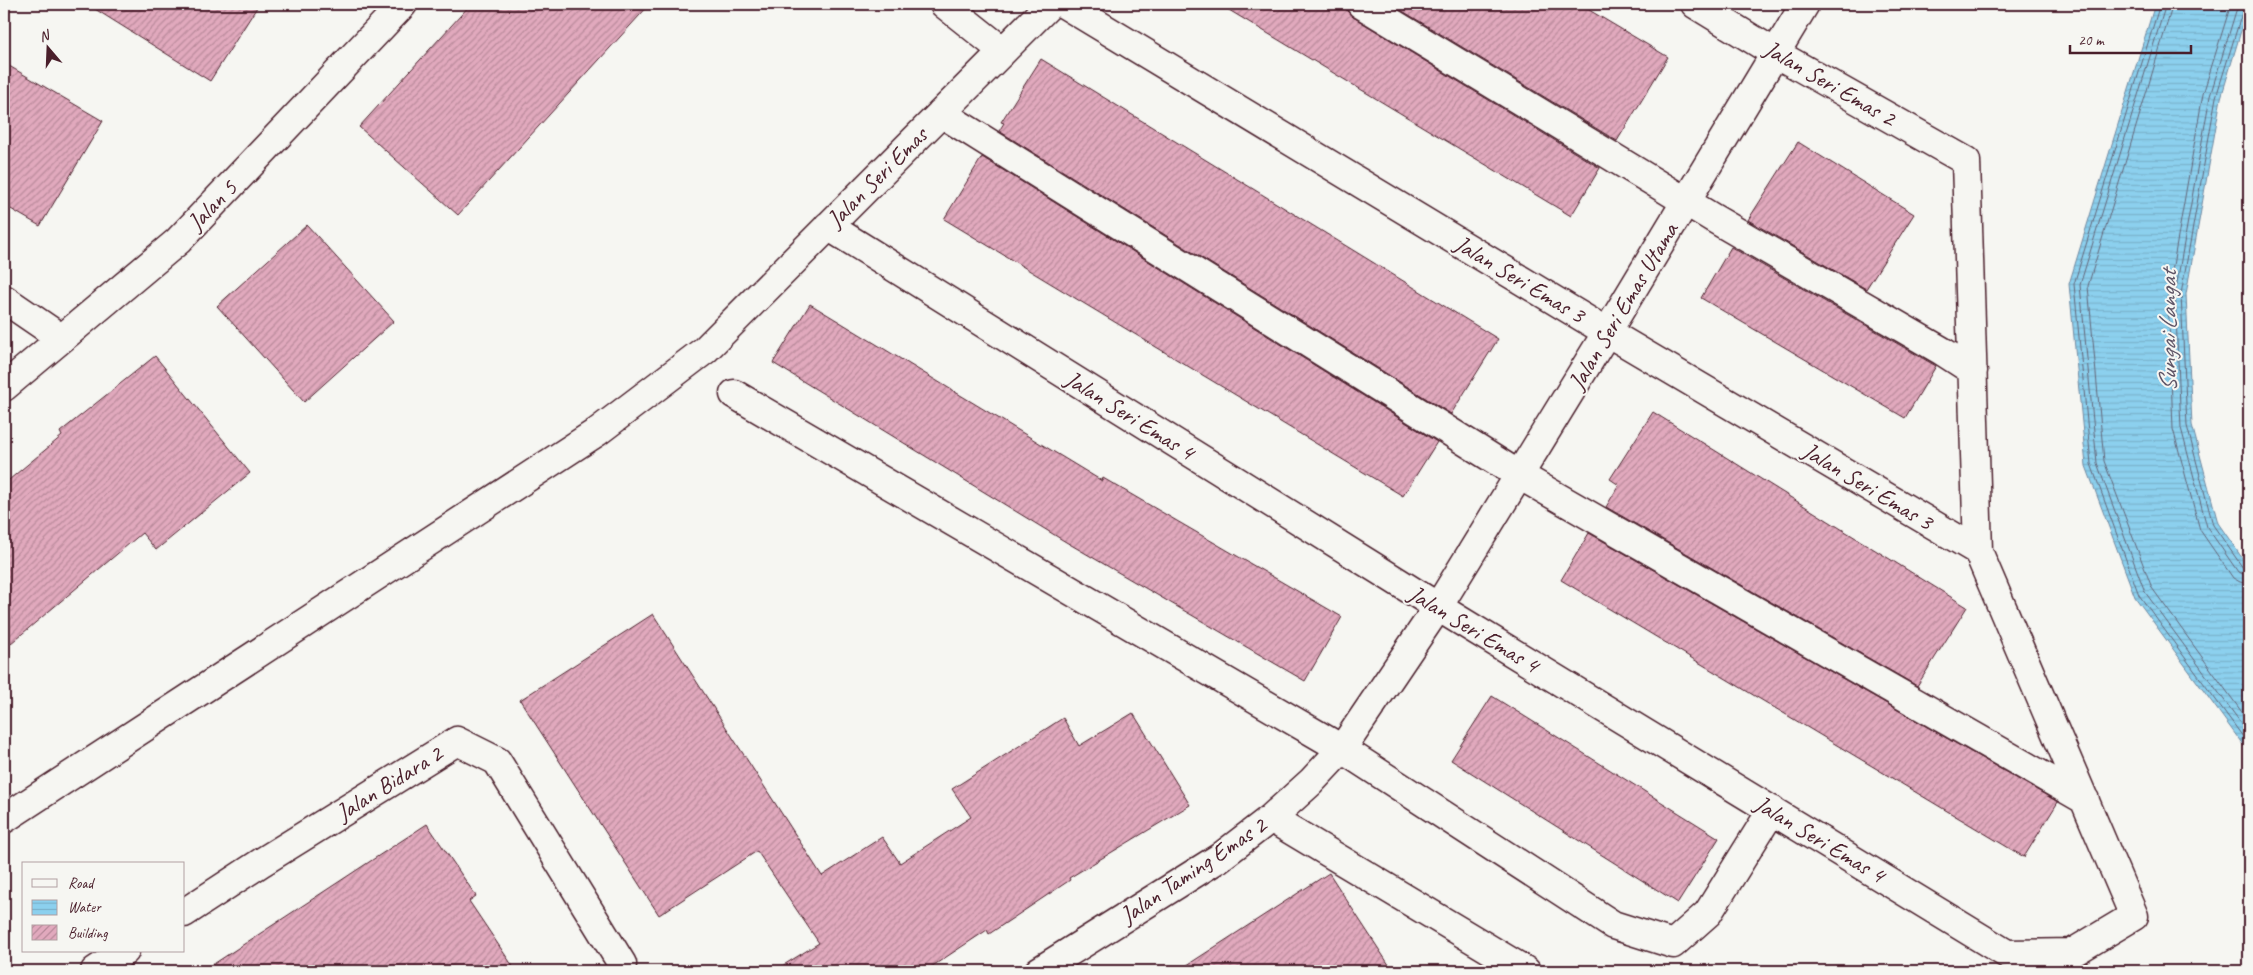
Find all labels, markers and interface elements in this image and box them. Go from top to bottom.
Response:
north arrow [22,22,72,72]
scale bar [2070,22,2192,54]
text: N [37,26,53,46]
text: 20 m [2078,31,2105,50]
street label: Jalan Seri Emas 2 [1758,33,1903,134]
street label: Jalan Seri Emas [820,119,935,234]
street label: Jalan 5 [180,173,244,237]
street label: Jalan Seri Emas Utama [1561,216,1685,396]
street label: Jalan Seri Emas 3 [1448,228,1593,331]
water label: Sungai Langat [2152,265,2184,392]
street label: Jalan Seri Emas 4 [1059,363,1202,468]
street label: Jalan Seri Emas 3 [1796,435,1941,538]
street label: Jalan Seri Emas 4 [1402,578,1547,681]
street label: Jalan Bidara 2 [330,737,449,828]
street label: Jalan Seri Emas 4 [1748,788,1893,891]
street label: Jalan Taming Emas 2 [1113,809,1274,931]
legend [22,862,185,952]
text: Road [68,874,95,893]
text: Water [68,898,102,917]
text: Building [68,924,108,943]

